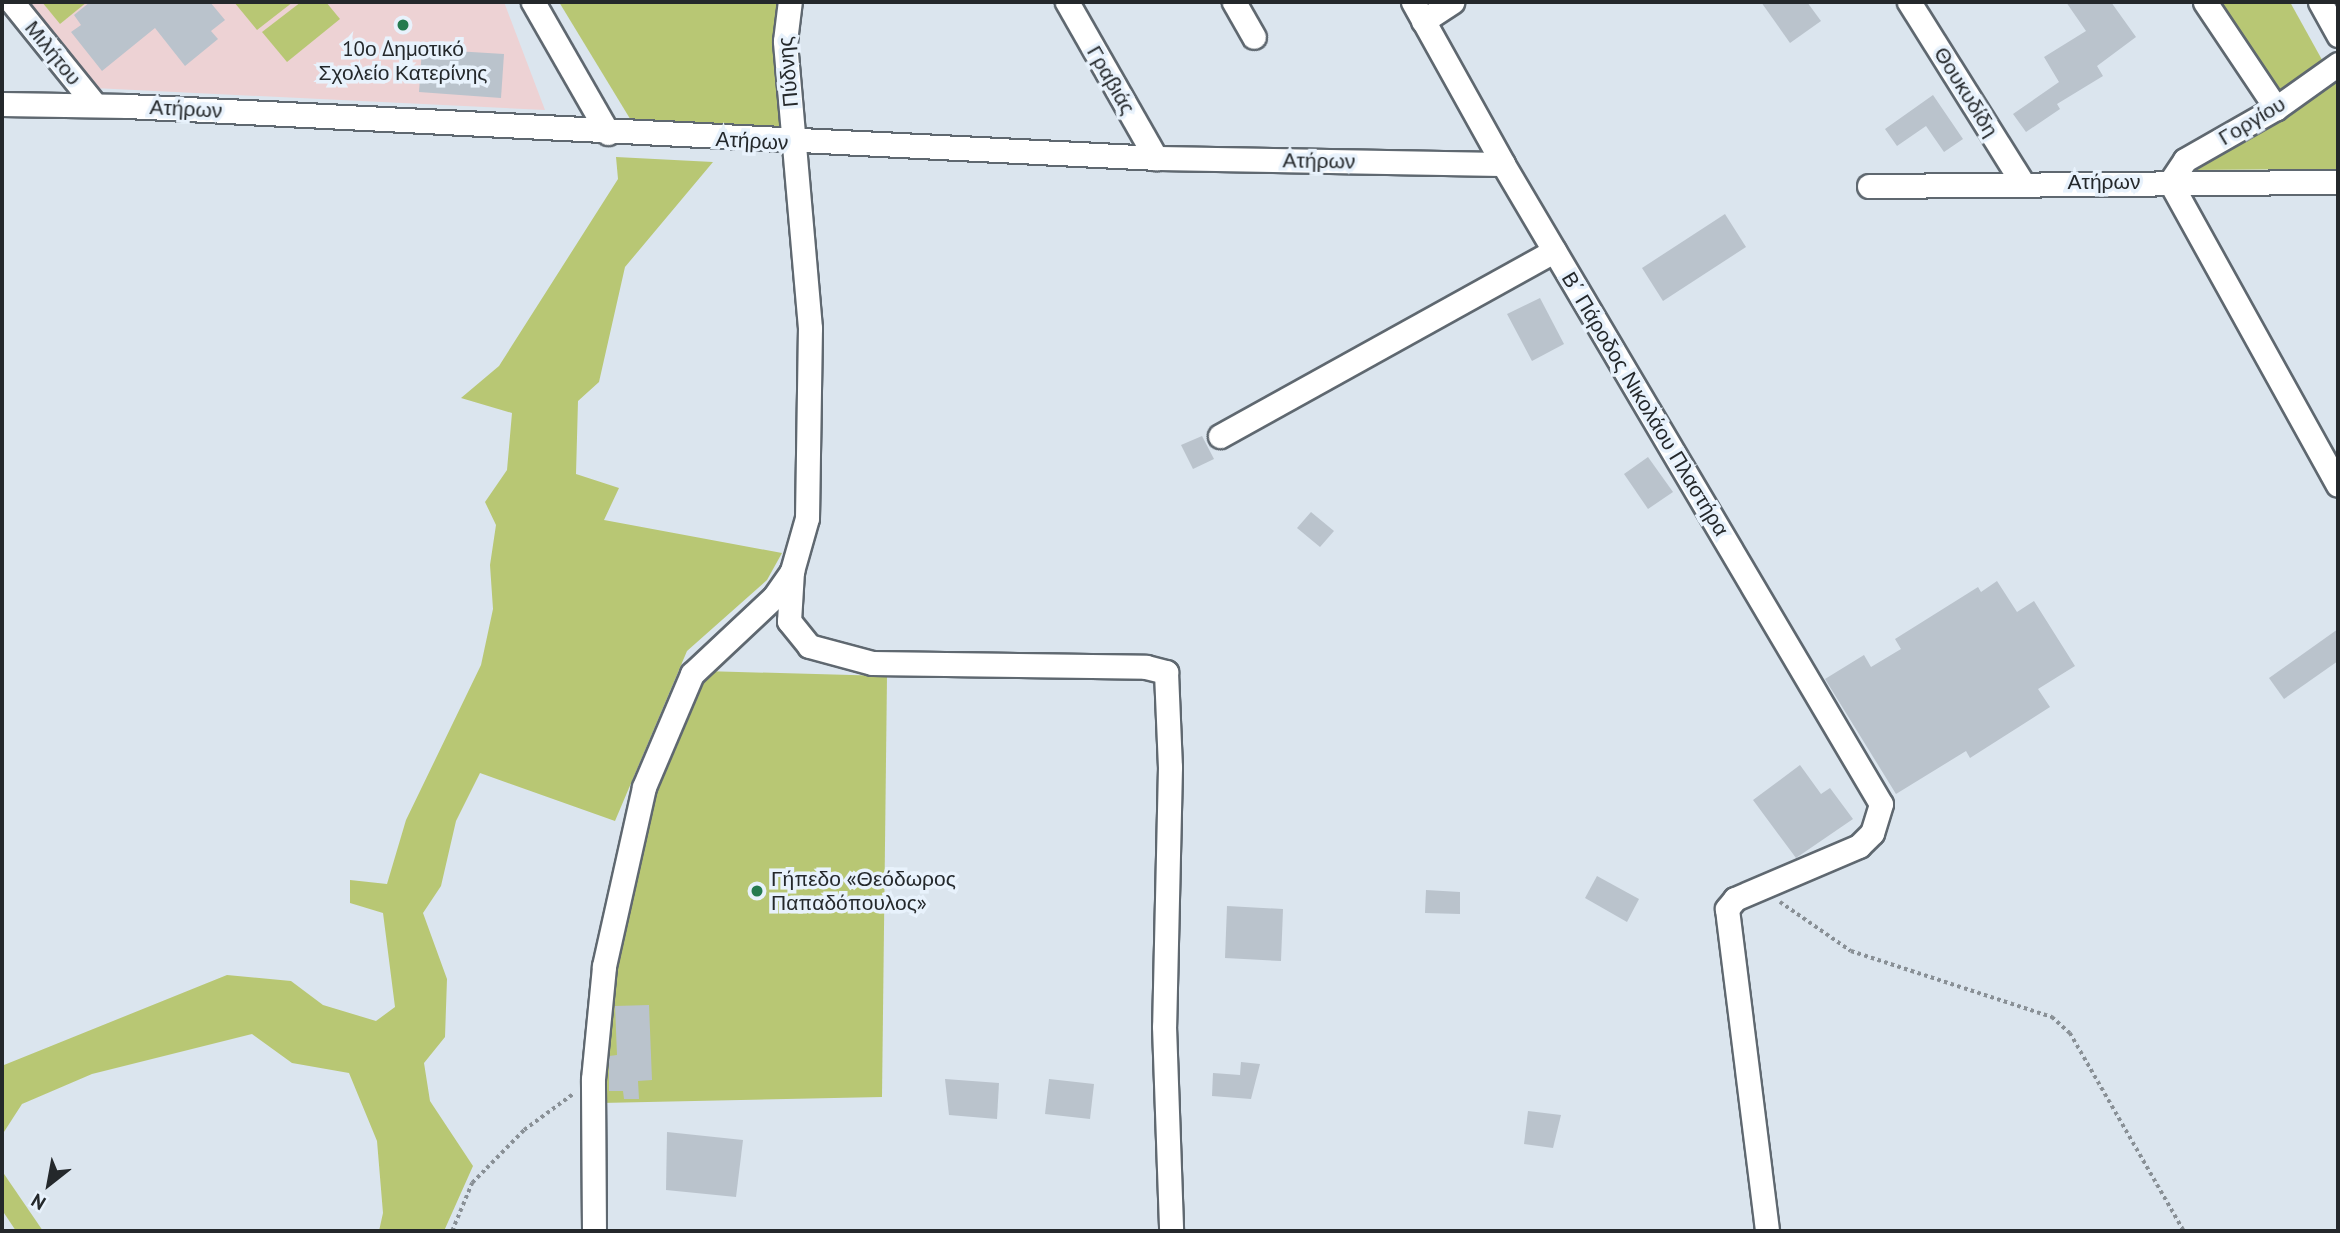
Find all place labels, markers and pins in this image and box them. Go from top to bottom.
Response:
marker: 10ο Δημοτικό Σχολείο Κατερίνης [395,17,411,33]
place label: 10ο Δημοτικό Σχολείο Κατερίνης [319,36,487,86]
place label: Γήπεδο «Θεόδωρος Παπαδόπουλος» [771,866,956,916]
marker: Γήπεδο «Θεόδωρος Παπαδόπουλος» [749,883,765,899]

